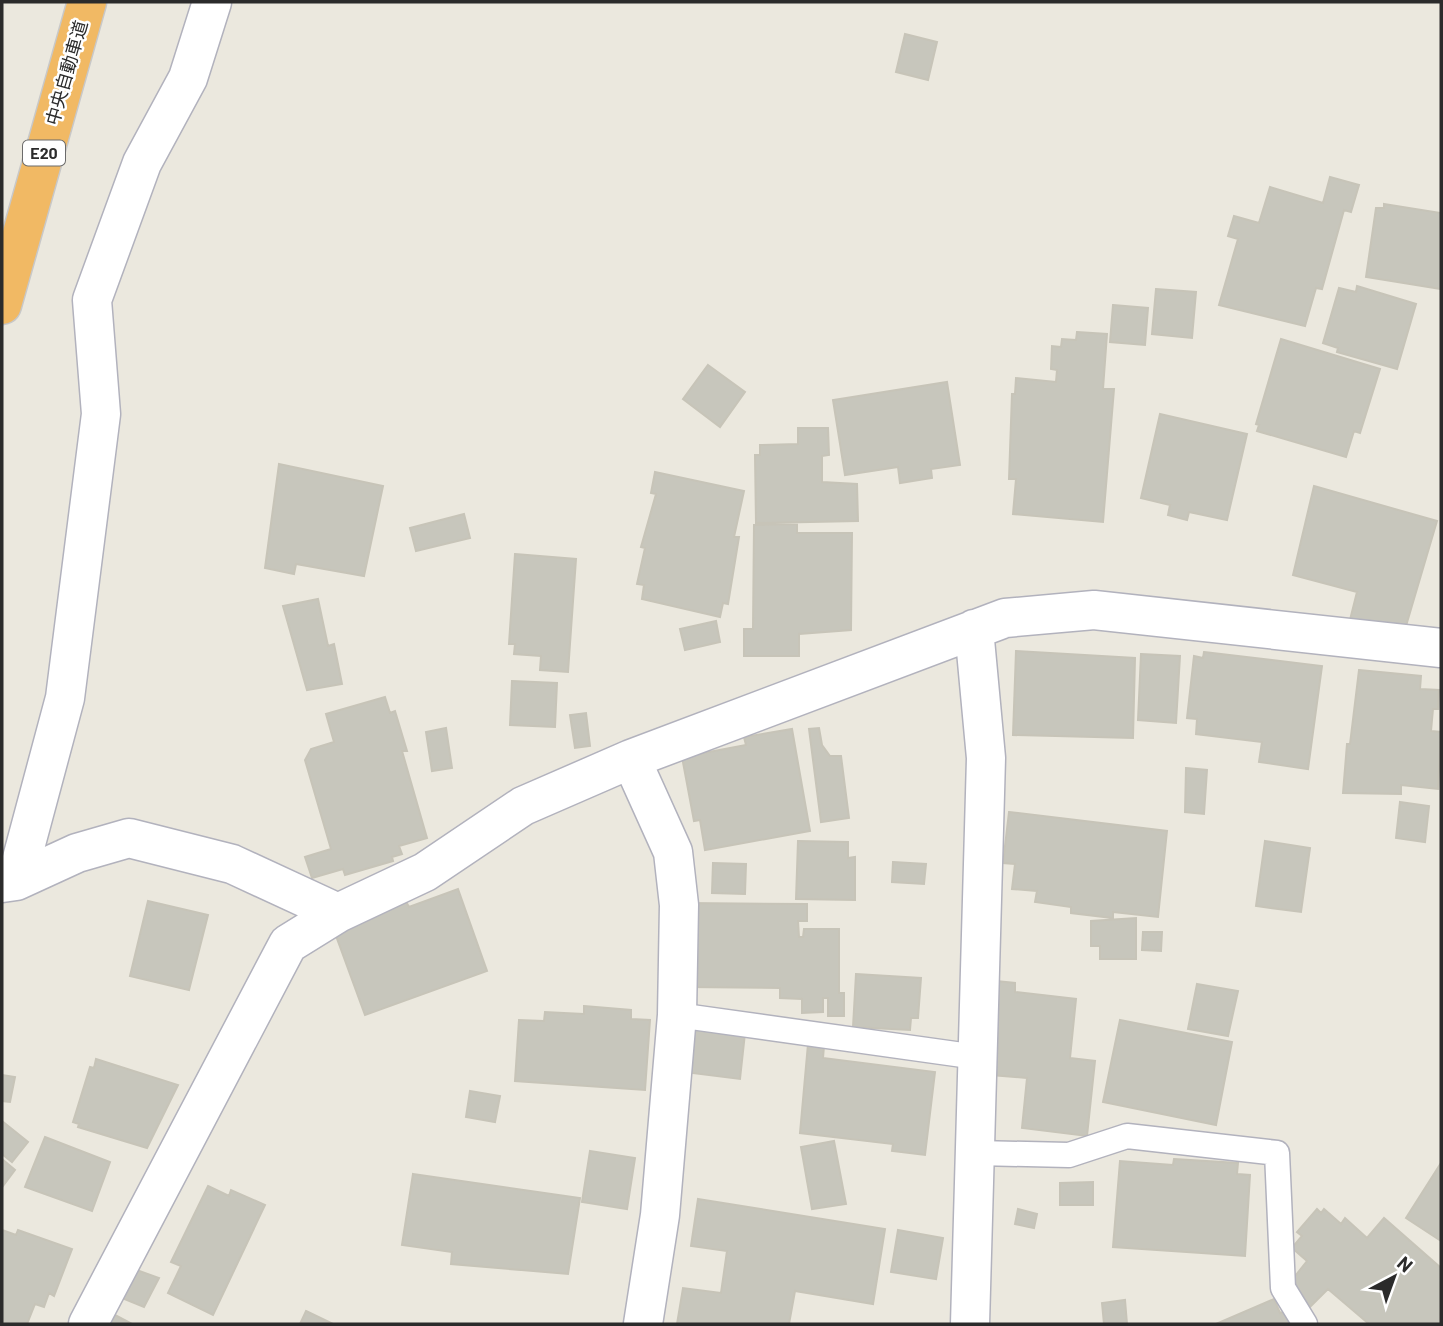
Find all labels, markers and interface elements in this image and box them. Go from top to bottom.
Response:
street label: 中央自動車道 [41,18,91,128]
road number: E20 [23,140,65,166]
north arrow [1359,1242,1429,1312]
text: N [1393,1251,1418,1277]

